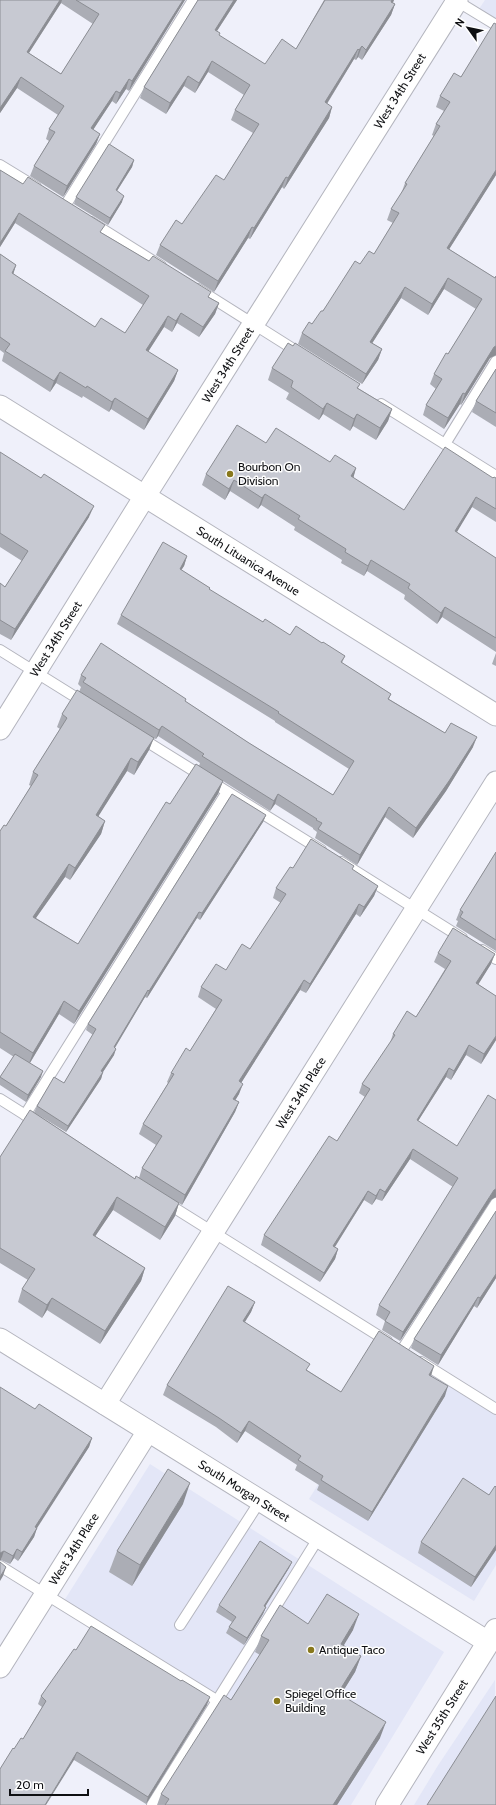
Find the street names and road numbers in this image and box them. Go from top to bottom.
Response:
street label: West 34th Street [370,50,429,131]
street label: West 34th Street [198,324,257,405]
street label: South Lituanica Avenue [194,523,303,598]
street label: West 34th Street [26,598,85,679]
street label: West 34th Place [272,1054,329,1132]
street label: South Morgan Street [196,1456,293,1525]
street label: West 34th Place [45,1510,102,1588]
street label: West 35th Street [412,1676,471,1757]

